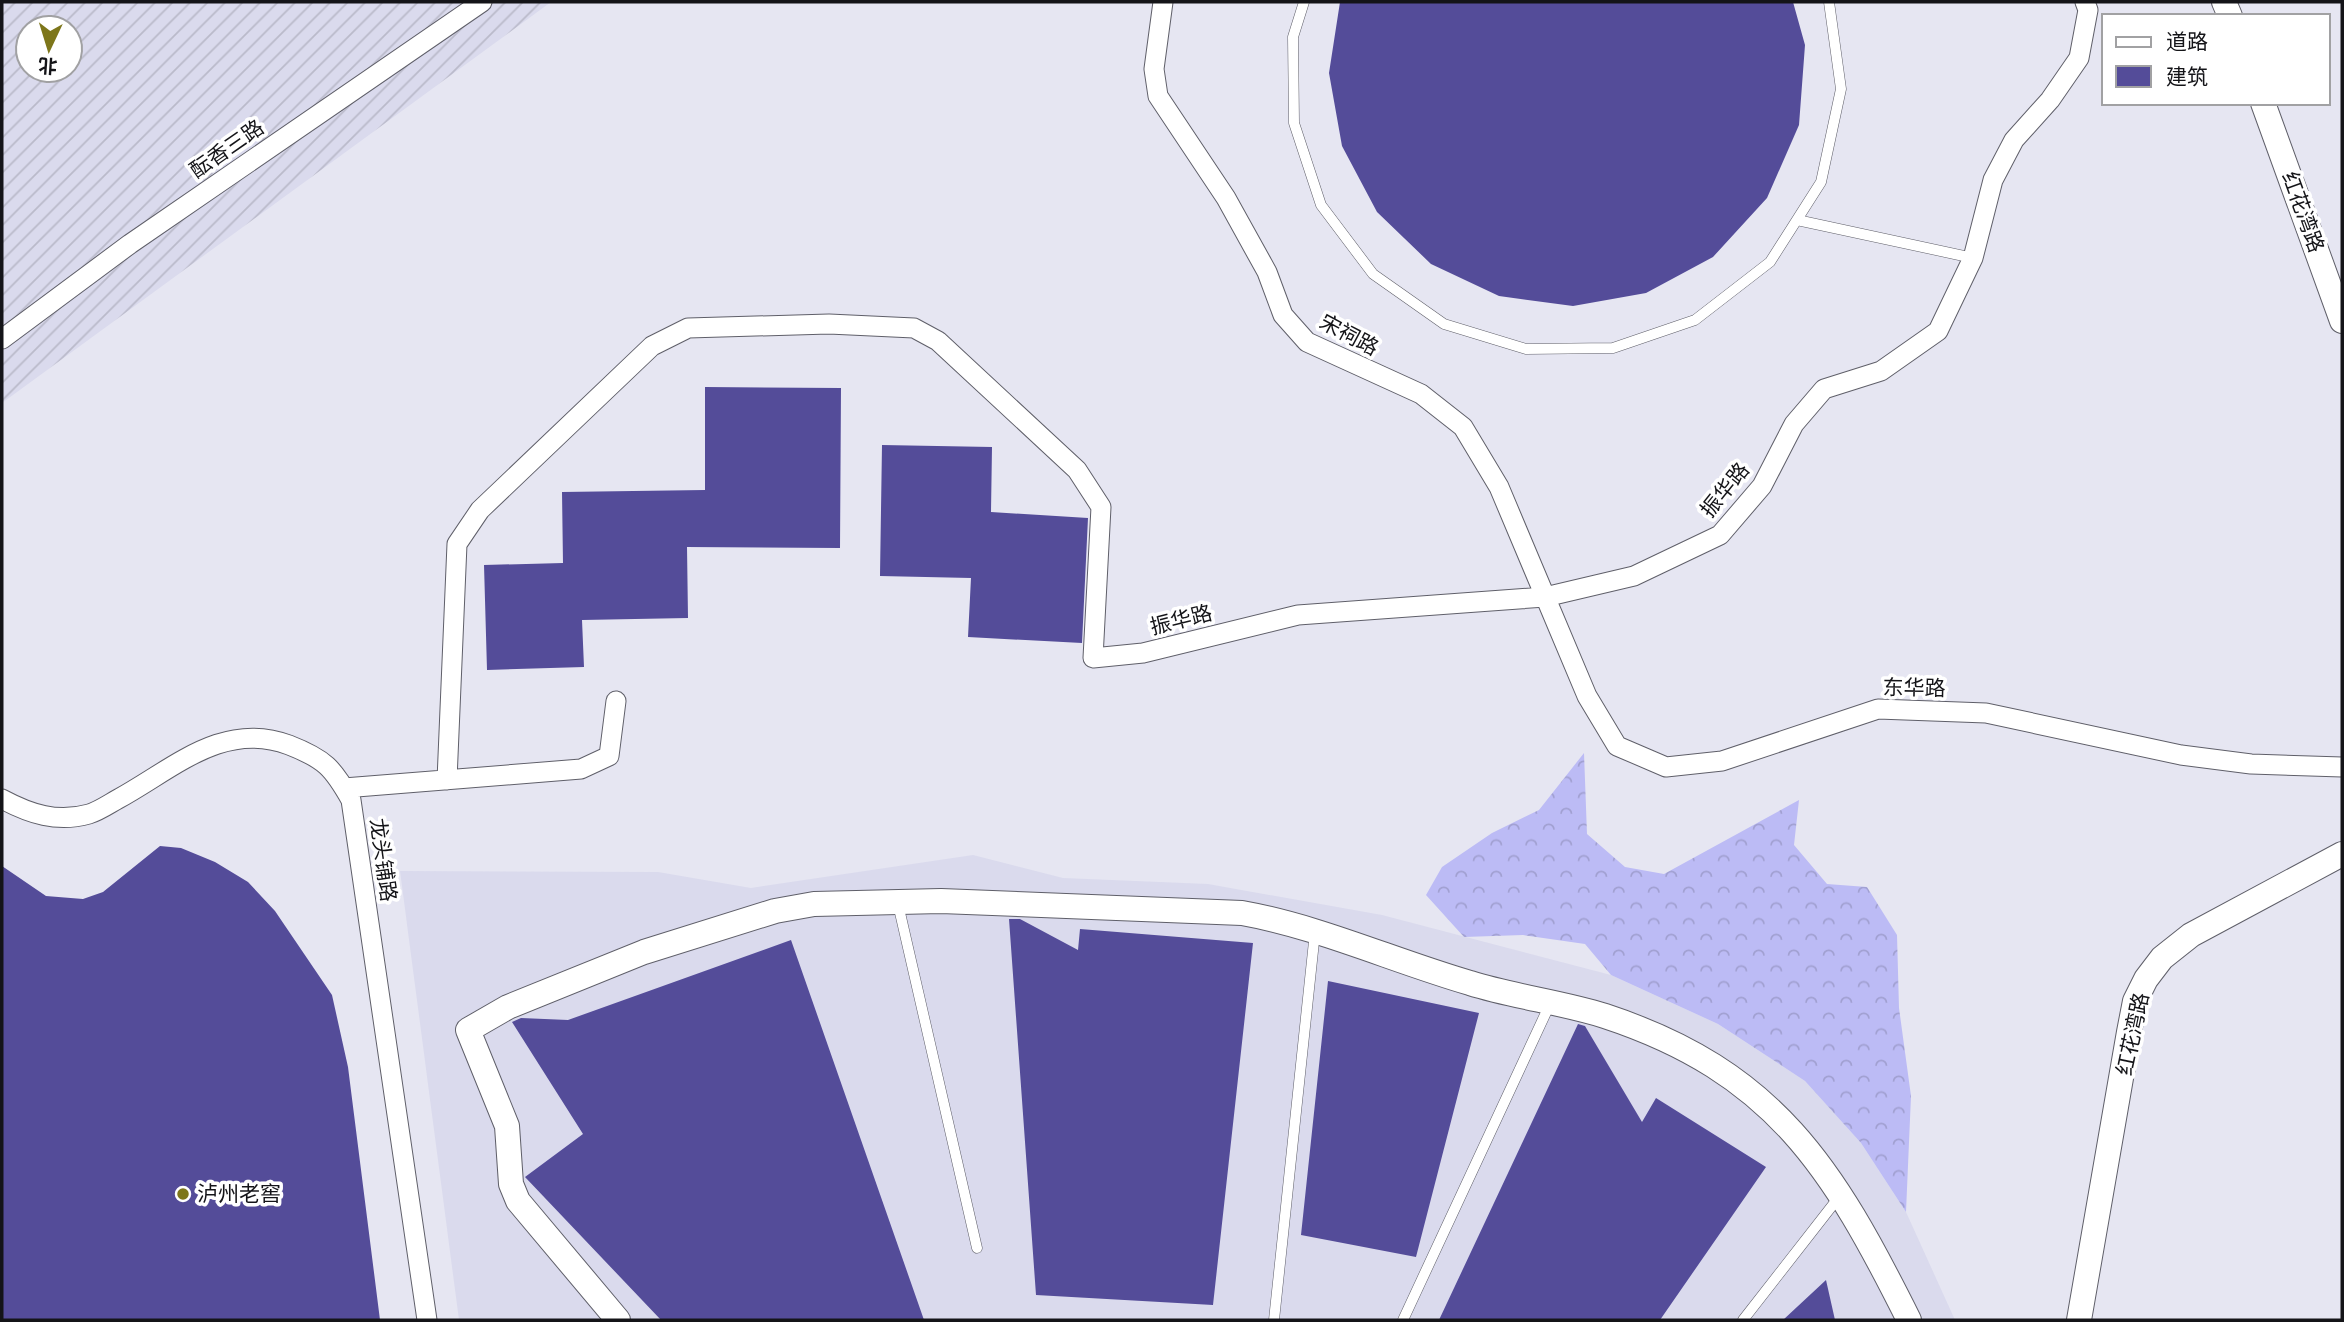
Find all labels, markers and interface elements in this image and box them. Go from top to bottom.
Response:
north arrow [14,14,84,84]
legend [2102,14,2330,105]
text: 道路 [2166,30,2208,53]
text: 北 [38,54,58,77]
text: 建筑 [2166,65,2208,88]
street label: 酝香三路 [186,115,268,182]
street label: 红花湾路 [2278,168,2329,255]
street label: 宋祠路 [1316,310,1382,360]
street label: 振华路 [1696,458,1753,521]
street label: 振华路 [1148,601,1214,638]
street label: 东华路 [1882,675,1946,700]
street label: 龙头铺路 [366,817,401,903]
street label: 红花湾路 [2113,990,2152,1077]
place label: 泸州老窖 [197,1182,281,1205]
marker: 泸州老窖 [175,1186,191,1202]

